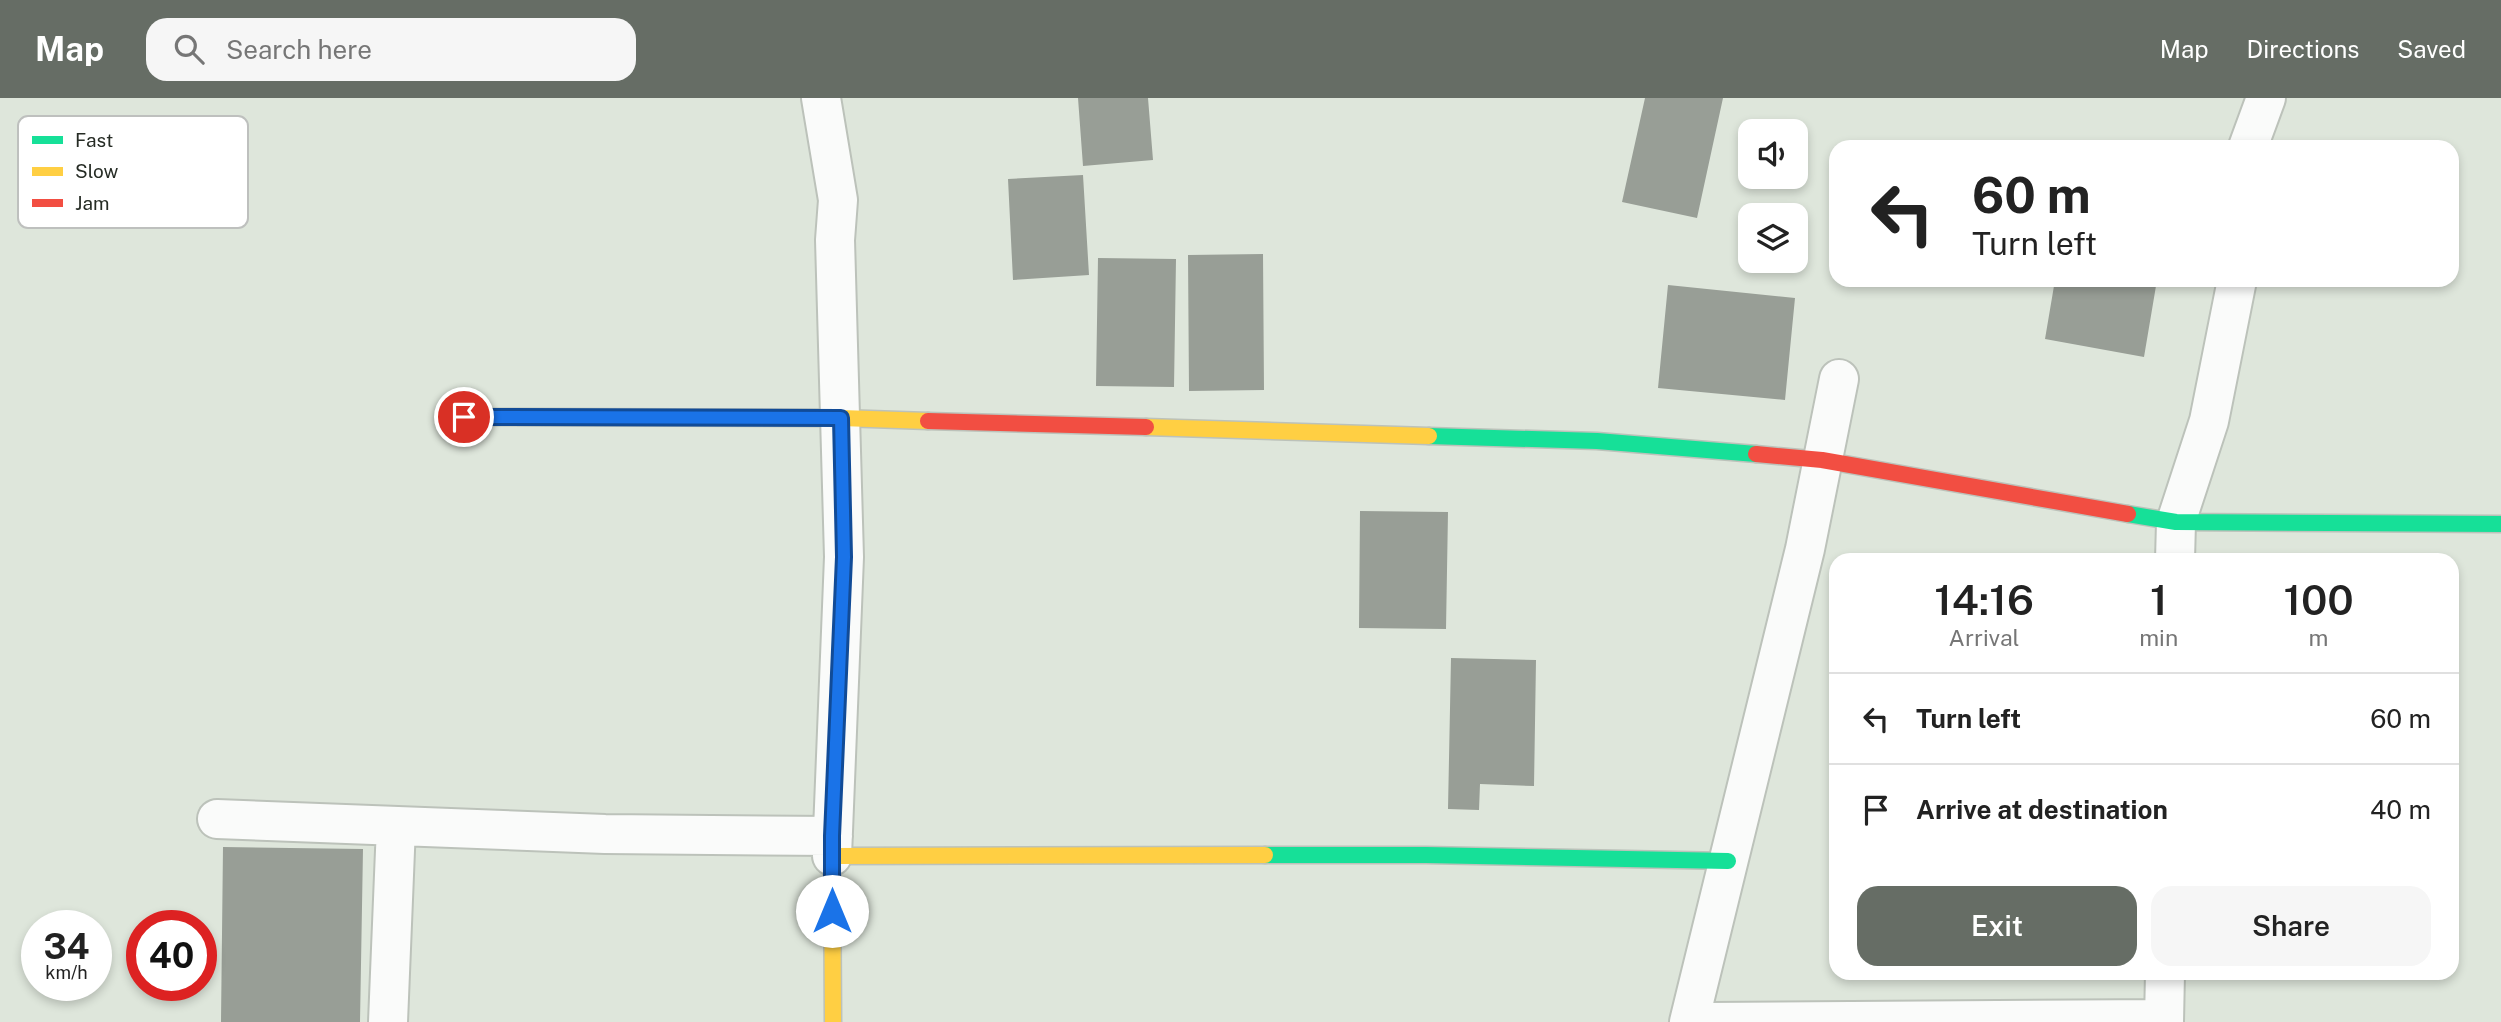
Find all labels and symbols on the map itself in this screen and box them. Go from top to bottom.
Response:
legend [18,116,248,228]
text: Fast [75,129,113,151]
text: Slow [75,160,119,182]
text: Jam [75,192,109,214]
pin [434,387,494,447]
position arrow [795,874,869,948]
speed limit sign: 40 [126,910,217,1001]

